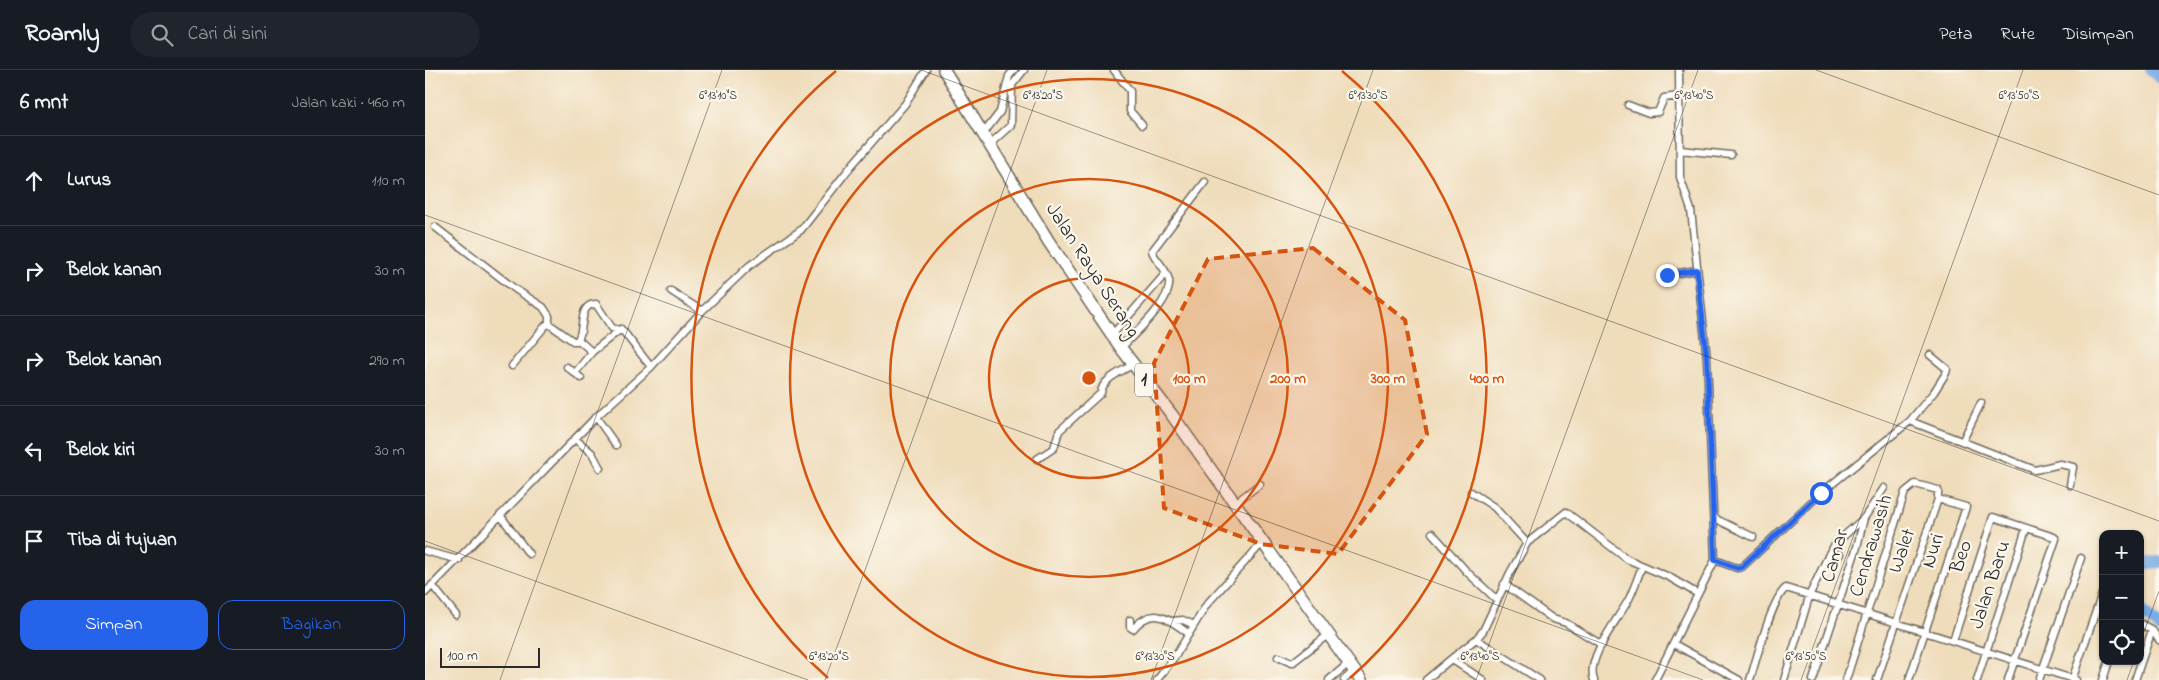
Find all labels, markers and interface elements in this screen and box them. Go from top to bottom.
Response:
search box [130,12,480,57]
text: Roamly [25,17,100,52]
icon: search [148,21,176,49]
text: Cari di sini [188,21,267,48]
text: Peta [1939,22,1972,48]
text: Rute [2000,22,2035,48]
text: Disimpan [2063,22,2134,48]
text: 6°13'10"S [699,87,737,105]
text: 6°13'20"S [1023,87,1063,105]
text: 6°13'30"S [1348,87,1388,105]
text: 6°13'40"S [1674,87,1714,105]
text: 6°13'50"S [1998,87,2040,105]
text: 6 mnt [20,88,68,118]
text: Jalan kaki · 460 m [291,91,405,115]
icon: ahead [20,167,48,195]
text: Lurus [67,167,111,194]
text: 110 m [371,169,405,193]
street label: Jalan Raya Serang [1037,198,1147,345]
icon: right [20,257,48,285]
text: Belok kanan [67,257,161,284]
text: 30 m [375,259,405,283]
route end [1656,264,1679,287]
icon: right [20,347,48,375]
text: Belok kanan [67,347,161,374]
text: 290 m [369,349,405,373]
road number: 1 [1135,364,1153,396]
text: 100 m [1172,368,1206,390]
text: 200 m [1269,368,1306,390]
text: 300 m [1370,368,1406,390]
text: 400 m [1469,368,1505,390]
centre of rings [1080,369,1098,387]
icon: left [20,437,48,465]
text: Belok kiri [67,437,135,464]
text: 30 m [375,439,405,463]
route start [1810,482,1833,505]
street label: Cendrawasih [1843,491,1901,601]
street label: Camar [1815,525,1858,586]
street label: Walet [1882,525,1924,577]
icon: arrive [20,527,48,555]
text: Tiba di tujuan [67,527,177,554]
street label: Nuri [1915,530,1953,572]
map controls [2099,530,2144,665]
button: + [2099,530,2144,575]
street label: Beo [1943,537,1981,578]
street label: Jalan Baru [1963,537,2019,633]
button: − [2099,575,2144,620]
button: Simpan [20,600,208,650]
button: Bagikan [218,600,405,650]
button: locate [2099,620,2144,665]
scale bar [440,645,540,668]
text: 100 m [447,646,478,667]
text: 6°13'20"S [809,648,849,666]
text: 6°13'30"S [1135,648,1175,666]
text: 6°13'40"S [1460,648,1500,666]
text: 6°13'50"S [1785,648,1827,666]

